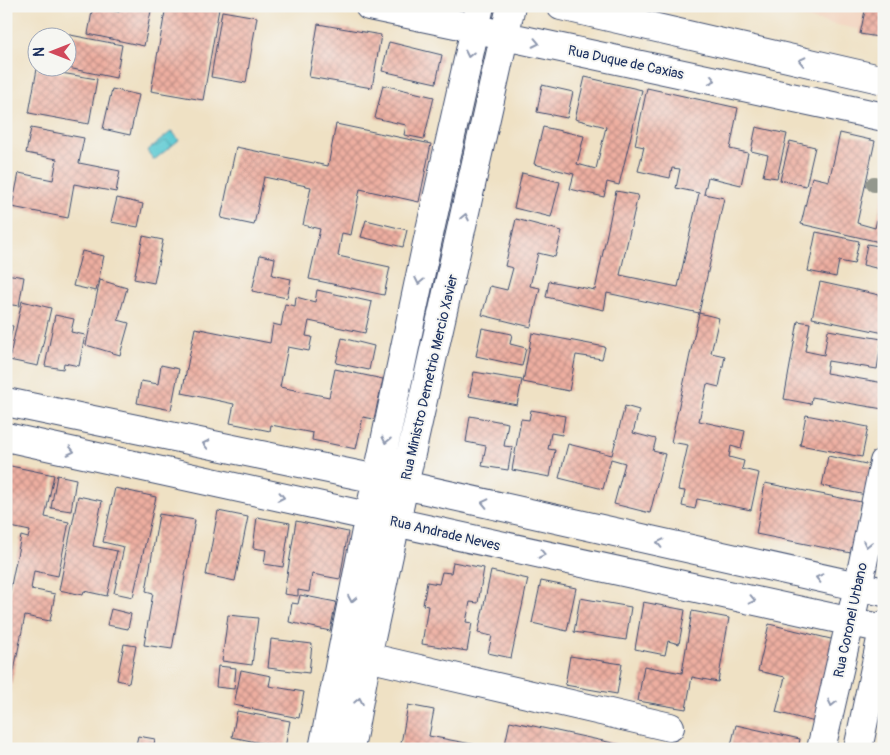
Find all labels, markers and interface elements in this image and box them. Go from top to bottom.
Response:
north arrow [28,28,78,78]
one-way arrow [531,37,540,47]
street label: Rua Duque de Caxias [566,42,686,83]
text: N [31,47,48,57]
one-way arrow [464,49,475,58]
one-way arrow [798,56,807,67]
one-way arrow [707,75,716,85]
one-way arrow [459,213,469,222]
street label: Rua Ministro Demetrio Mercio Xavier [398,273,461,482]
one-way arrow [415,277,425,285]
one-way arrow [381,436,392,444]
one-way arrow [202,439,211,449]
one-way arrow [66,445,75,456]
one-way arrow [277,491,286,501]
one-way arrow [480,498,489,509]
street label: Rua Andrade Neves [388,513,502,555]
one-way arrow [656,538,665,549]
one-way arrow [862,540,872,548]
one-way arrow [538,549,547,559]
street label: Rua Coronel Urbano [830,561,871,679]
one-way arrow [815,573,823,584]
one-way arrow [347,594,358,603]
one-way arrow [748,595,757,605]
one-way arrow [353,696,364,705]
one-way arrow [827,698,838,707]

